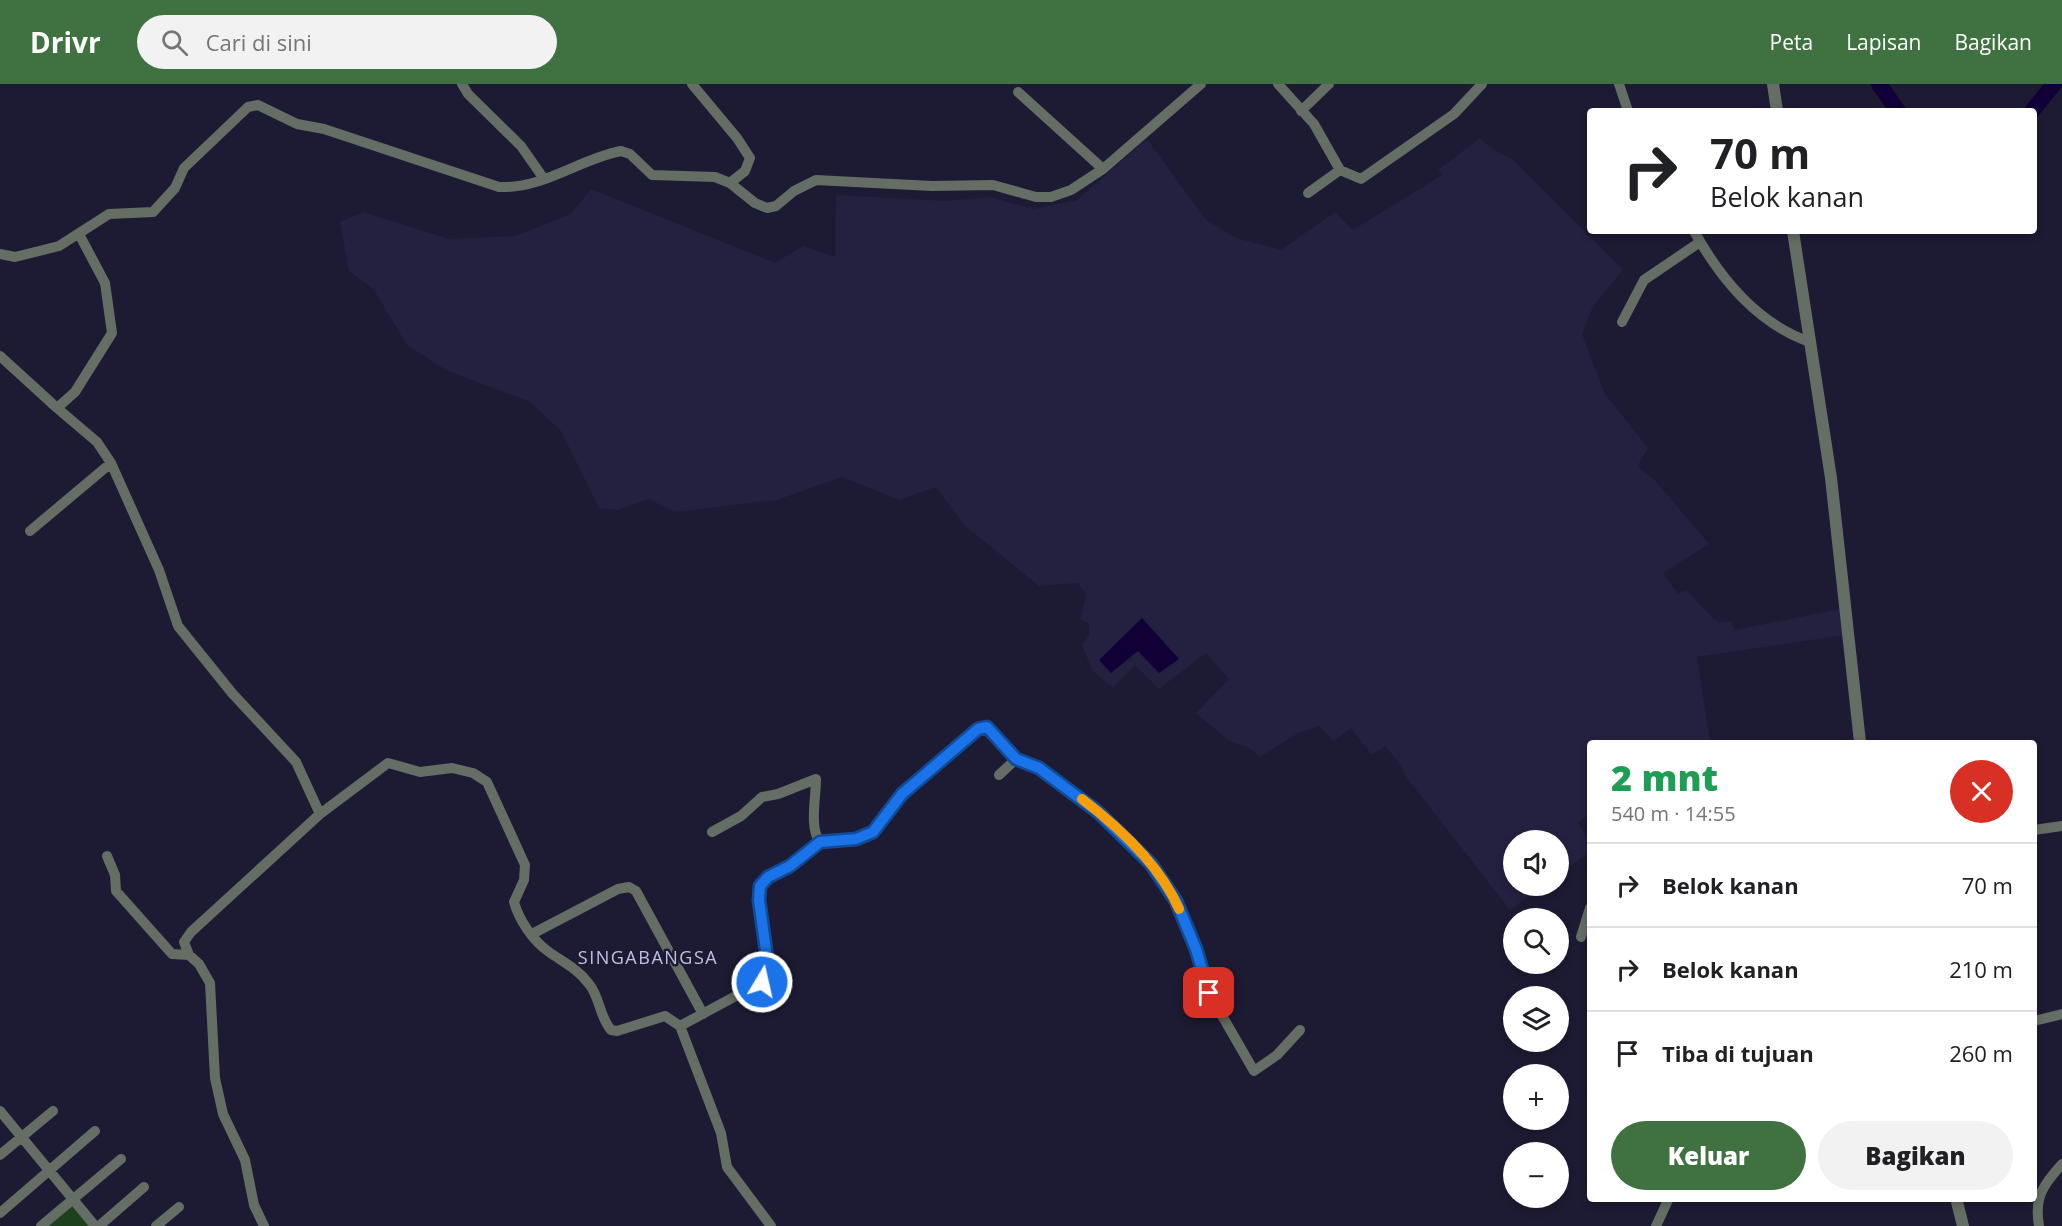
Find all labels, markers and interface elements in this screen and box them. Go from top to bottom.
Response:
search box [137,15,557,69]
text: Drivr [30,23,101,61]
icon: search [158,26,191,59]
text: Cari di sini [206,27,312,57]
text: Peta [1770,28,1813,56]
text: Lapisan [1846,28,1921,56]
text: Bagikan [1954,28,2032,56]
text: 70 m [1710,124,1810,181]
icon: right [1611,132,1689,210]
text: Belok kanan [1710,178,1864,215]
text: 2 mnt [1611,753,1718,802]
button: close [1950,760,2013,823]
text: 540 m · 14:55 [1611,800,1736,827]
map controls [1503,830,1569,1208]
button: sound [1503,830,1569,896]
icon: right [1611,869,1644,902]
text: Belok kanan [1662,870,1799,900]
text: 70 m [1962,870,2013,900]
button: search [1503,908,1569,974]
district label: SINGABANGSA [578,945,718,969]
position arrow [730,950,794,1014]
icon: right [1611,953,1644,986]
text: Belok kanan [1662,954,1799,984]
text: 210 m [1949,954,2013,984]
pin [1183,967,1234,1018]
icon: arrive [1192,976,1225,1009]
button: layers [1503,986,1569,1052]
icon: arrive [1611,1037,1644,1070]
text: Tiba di tujuan [1662,1038,1814,1068]
text: 260 m [1949,1038,2013,1068]
button: + [1503,1064,1569,1130]
button: Keluar [1611,1121,1806,1190]
button: Bagikan [1818,1121,2013,1190]
button: − [1503,1142,1569,1208]

